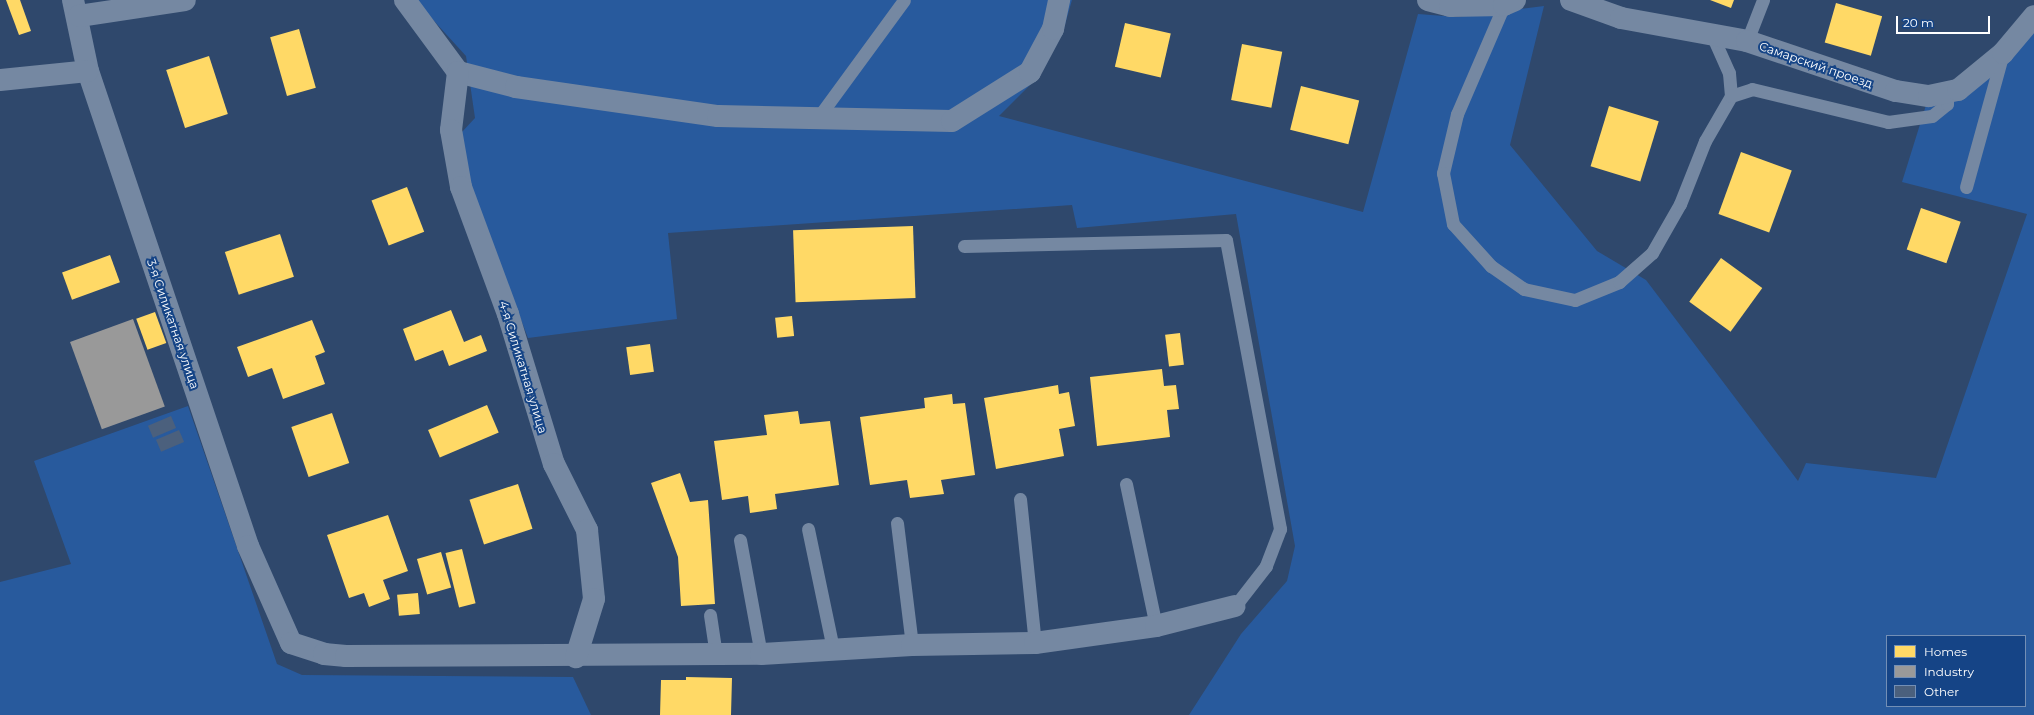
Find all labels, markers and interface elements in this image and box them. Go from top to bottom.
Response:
scale bar [1898,8,1992,34]
text: 20 m [1903,15,1934,30]
street label: Самарский проезд [1757,39,1875,91]
street label: 3-я Силикатная улица [144,257,202,391]
street label: 4-я Силикатная улица [496,299,550,435]
legend [1886,635,2026,707]
text: Homes [1924,644,1967,659]
text: Industry [1924,664,1974,679]
text: Other [1924,684,1959,699]

